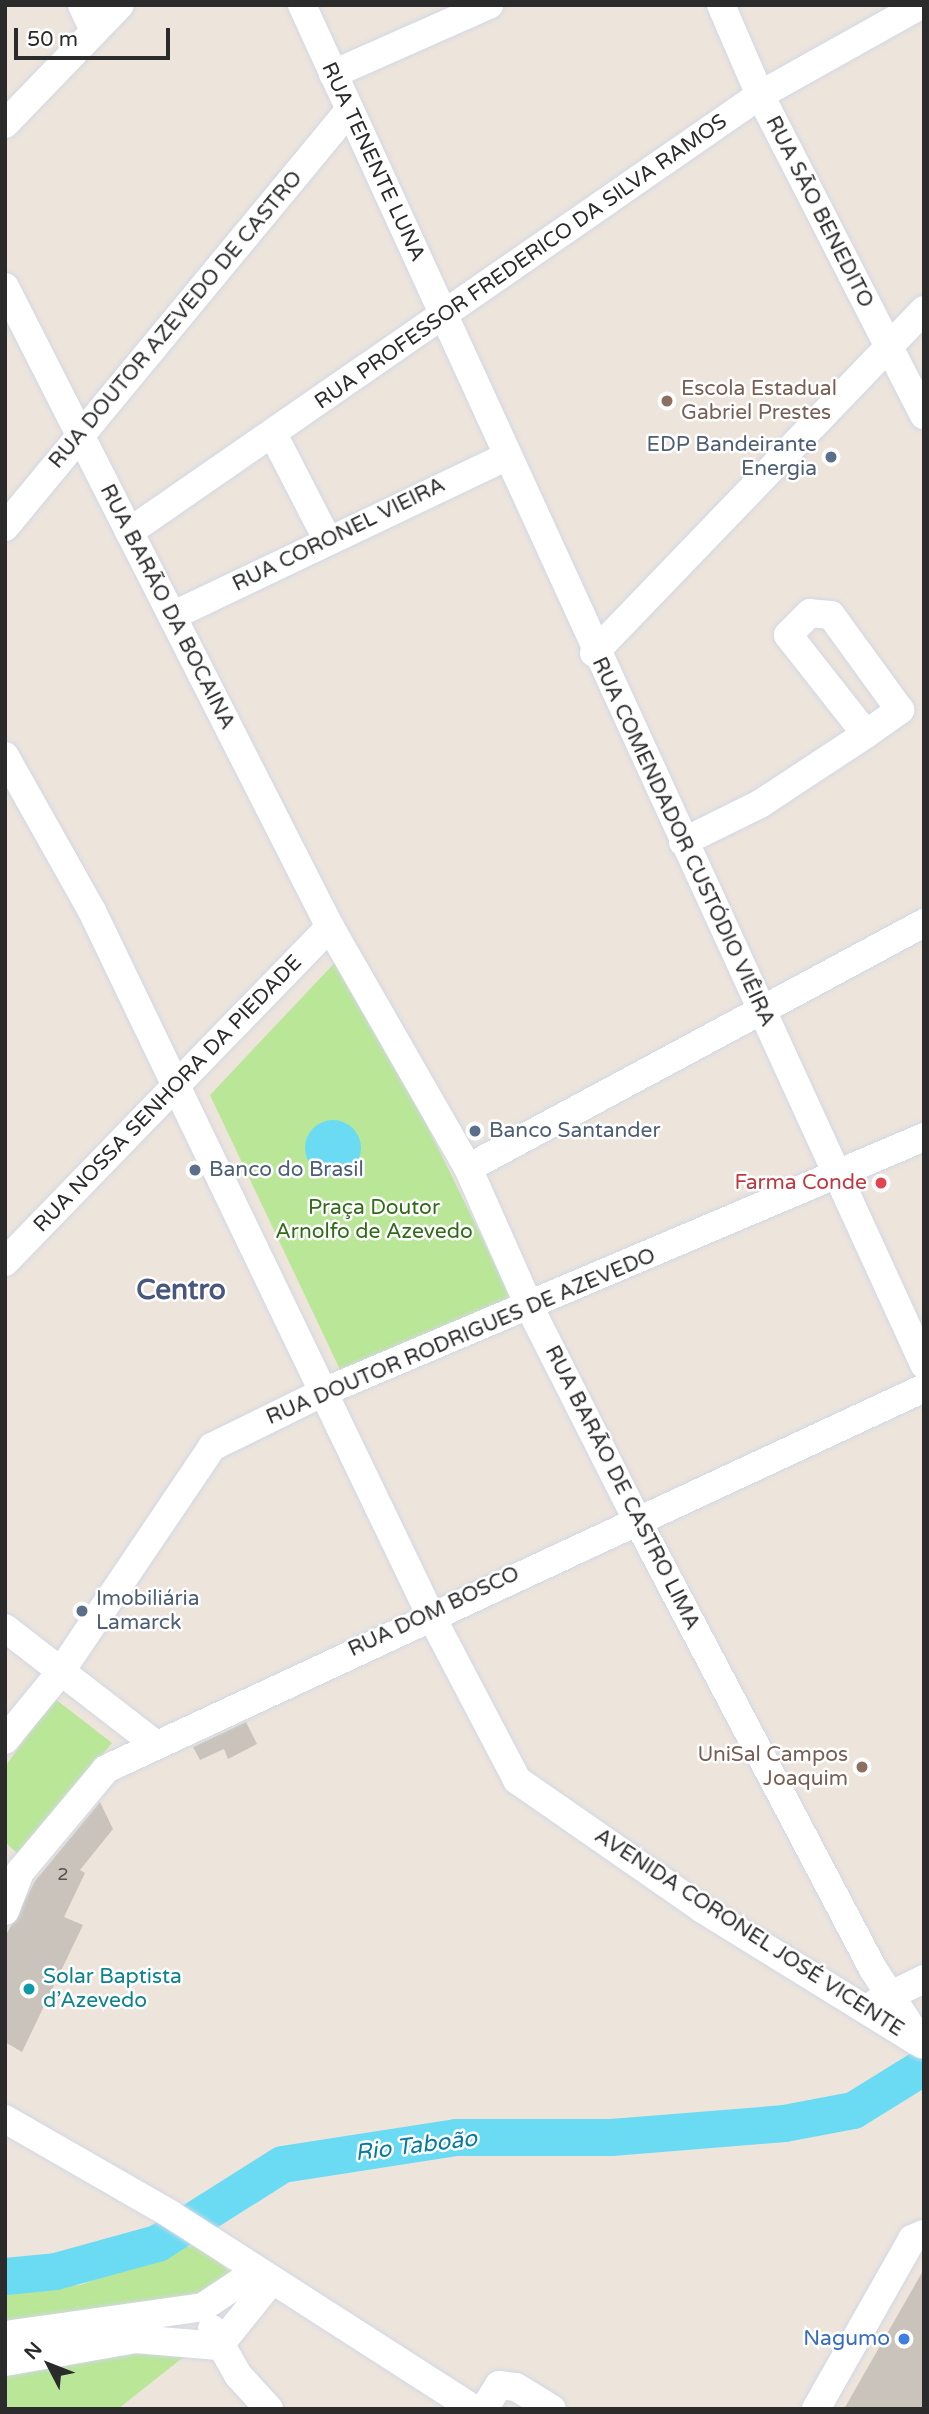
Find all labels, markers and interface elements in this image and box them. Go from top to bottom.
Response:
scale bar [18,14,173,58]
text: 50 m [27,27,78,52]
street label: RUA TENENTE LUNA [316,58,430,266]
street label: RUA PROFESSOR FREDERICO DA SILVA RAMOS [310,109,732,415]
street label: RUA SÃO BENEDITO [760,112,878,312]
street label: RUA DOUTOR AZEVEDO DE CASTRO [44,166,308,474]
place label: Escola Estadual Gabriel Prestes [681,376,837,426]
marker: Escola Estadual Gabriel Prestes [659,393,675,409]
place label: EDP Bandeirante Energia [647,432,817,482]
marker: EDP Bandeirante Energia [823,449,839,465]
street label: RUA CORONEL VIEIRA [229,473,449,597]
street label: RUA BARÃO DA BOCAINA [94,480,240,734]
street label: RUA COMENDADOR CUSTÓDIO VIÊIRA [586,653,780,1031]
street label: RUA NOSSA SENHORA DA PIEDADE [29,950,307,1238]
place label: Banco Santander [489,1118,661,1144]
marker: Banco Santander [467,1123,483,1139]
place label: Banco do Brasil [209,1157,364,1183]
marker: Banco do Brasil [187,1162,203,1178]
place label: Farma Conde [734,1170,867,1196]
marker: Farma Conde [873,1175,889,1191]
park label: Praça Doutor Arnolfo de Azevedo [275,1195,473,1245]
street label: RUA DOUTOR RODRIGUES DE AZEVEDO [263,1243,659,1431]
district label: Centro [136,1273,226,1307]
street label: RUA BARÃO DE CASTRO LIMA [539,1342,705,1634]
street label: RUA DOM BOSCO [344,1561,524,1663]
place label: Imobiliária Lamarck [96,1586,200,1636]
marker: Imobiliária Lamarck [74,1603,90,1619]
place label: UniSal Campos Joaquim [697,1742,848,1792]
marker: UniSal Campos Joaquim [854,1759,870,1775]
street label: AVENIDA CORONEL JOSÉ VICENTE [590,1823,908,2043]
house number: 2 [57,1863,69,1885]
place label: Solar Baptista d’Azevedo [43,1964,182,2014]
marker: Solar Baptista d’Azevedo [21,1981,37,1997]
water label: Rio Taboão [353,2125,479,2167]
place label: Nagumo [803,2326,890,2352]
north arrow [14,2330,84,2400]
marker: Nagumo [896,2331,912,2347]
text: N [20,2338,47,2364]

